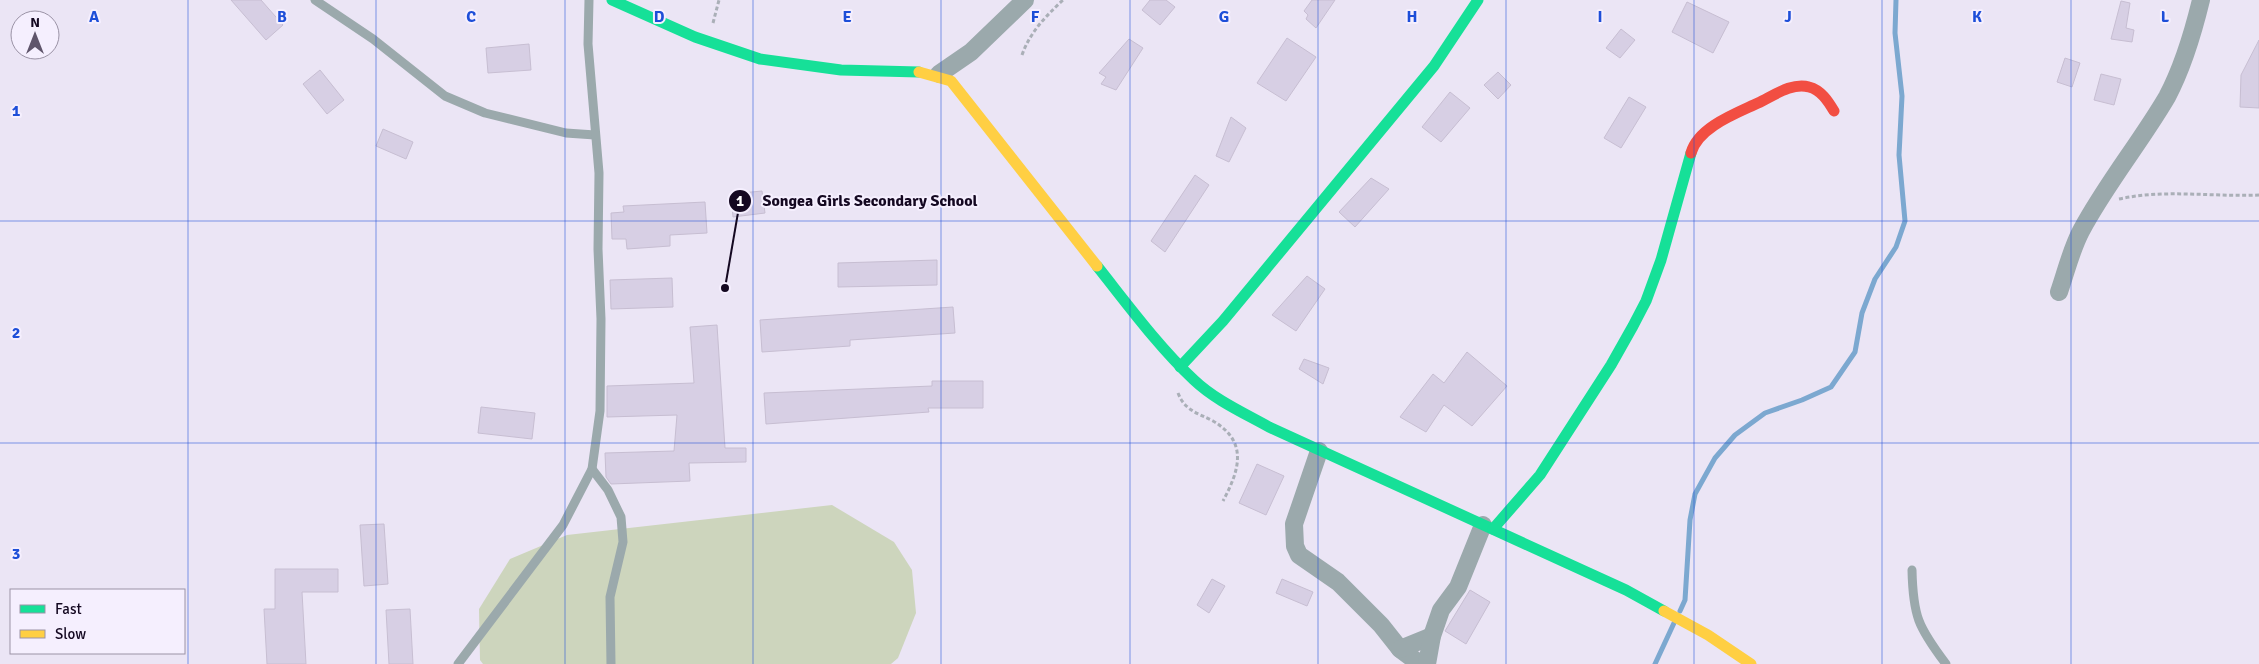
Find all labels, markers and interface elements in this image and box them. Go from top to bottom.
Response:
text: A [89,7,100,27]
text: B [277,7,287,27]
text: C [466,7,476,27]
text: D [654,7,665,27]
text: E [842,7,852,27]
text: F [1031,7,1040,27]
text: G [1219,7,1229,27]
text: H [1407,7,1417,27]
text: I [1597,7,1603,27]
text: J [1784,7,1792,27]
text: K [1972,7,1982,27]
text: L [2161,7,2170,27]
north arrow [10,10,60,60]
text: N [30,14,40,31]
text: 1 [12,101,21,121]
callout: Songea Girls Secondary School [728,185,988,216]
text: Songea Girls Secondary School [763,191,978,211]
text: 1 [736,192,744,210]
text: 2 [12,323,20,343]
text: 3 [12,544,20,564]
legend [10,589,185,654]
text: Fast [55,600,82,618]
text: Slow [55,625,86,643]

